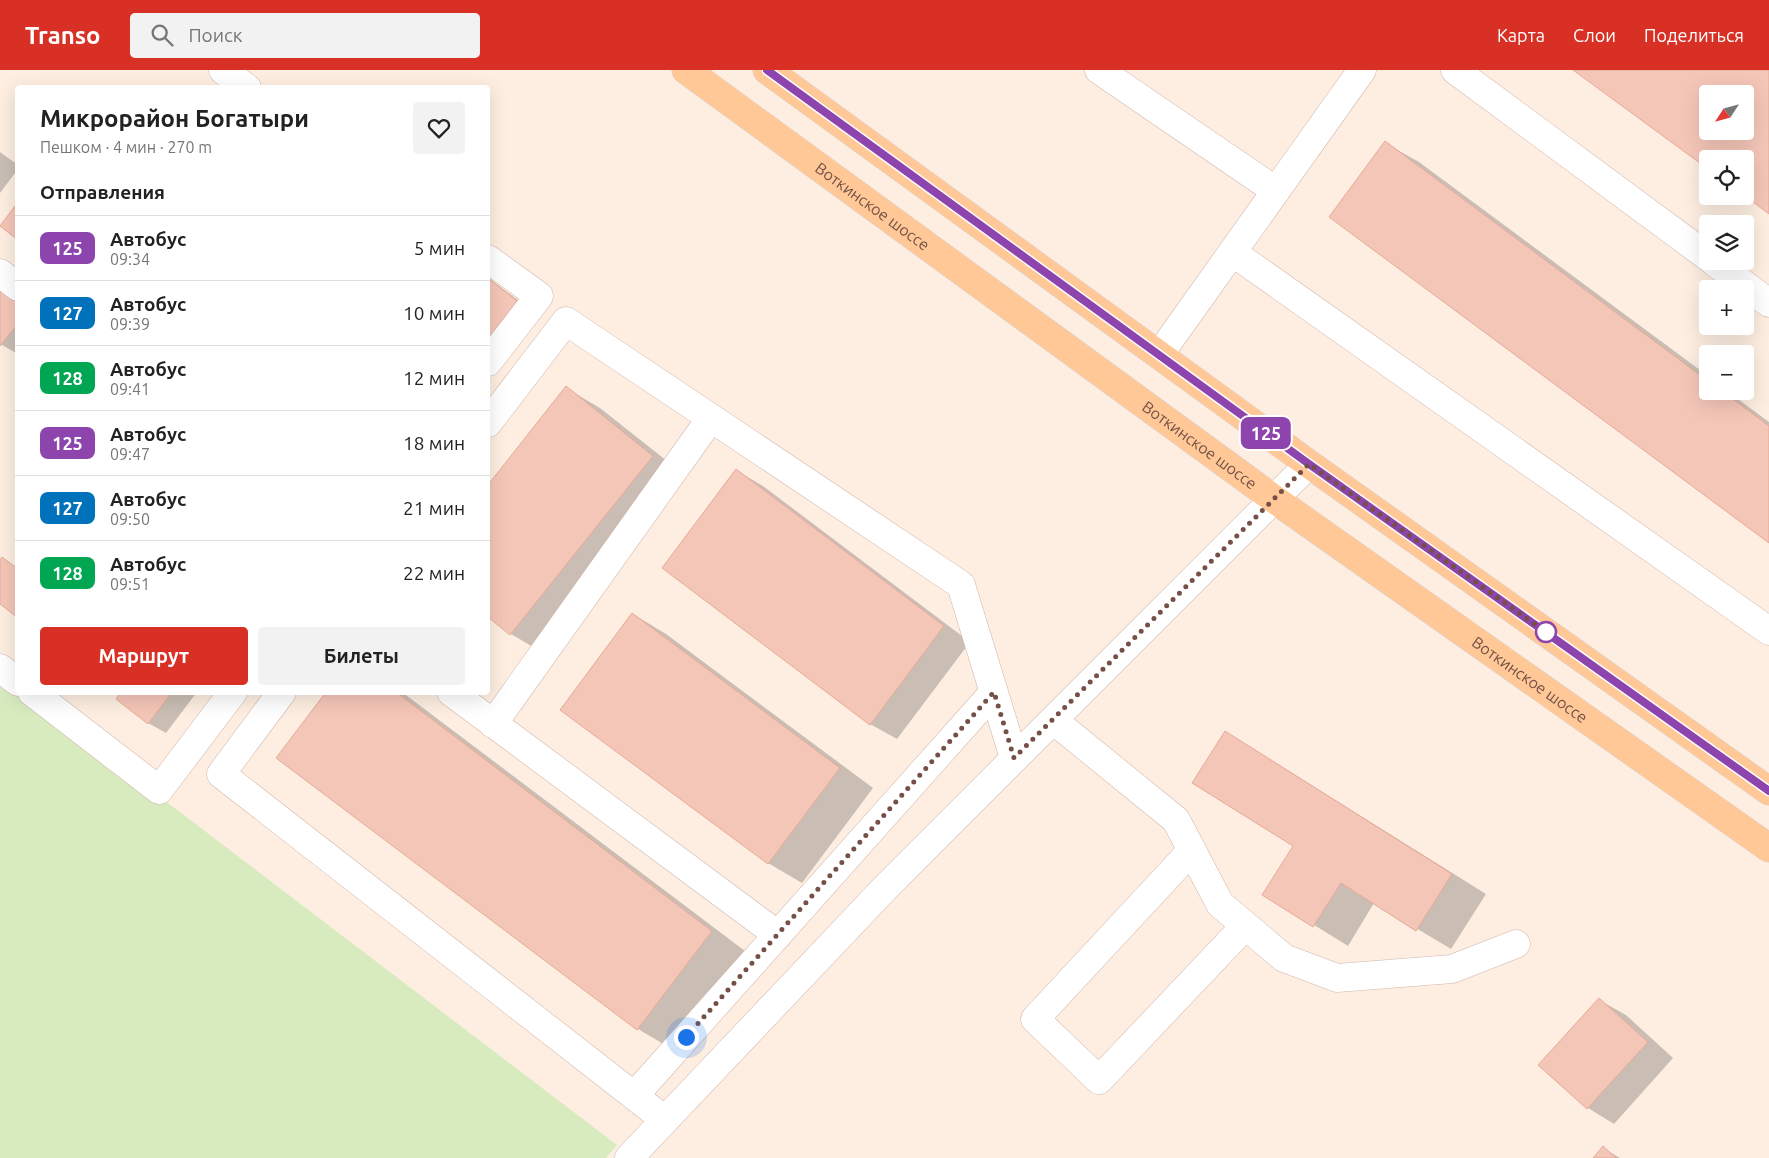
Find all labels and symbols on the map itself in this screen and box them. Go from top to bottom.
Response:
north arrow [1699,85,1754,140]
street label: Воткинское шоссе [812,158,933,254]
street label: Воткинское шоссе [1139,397,1260,493]
line badge: 125 [1237,417,1295,449]
unlabelled marker [1535,621,1557,643]
street label: Воткинское шоссе [1469,633,1591,726]
your location [674,1025,699,1050]

